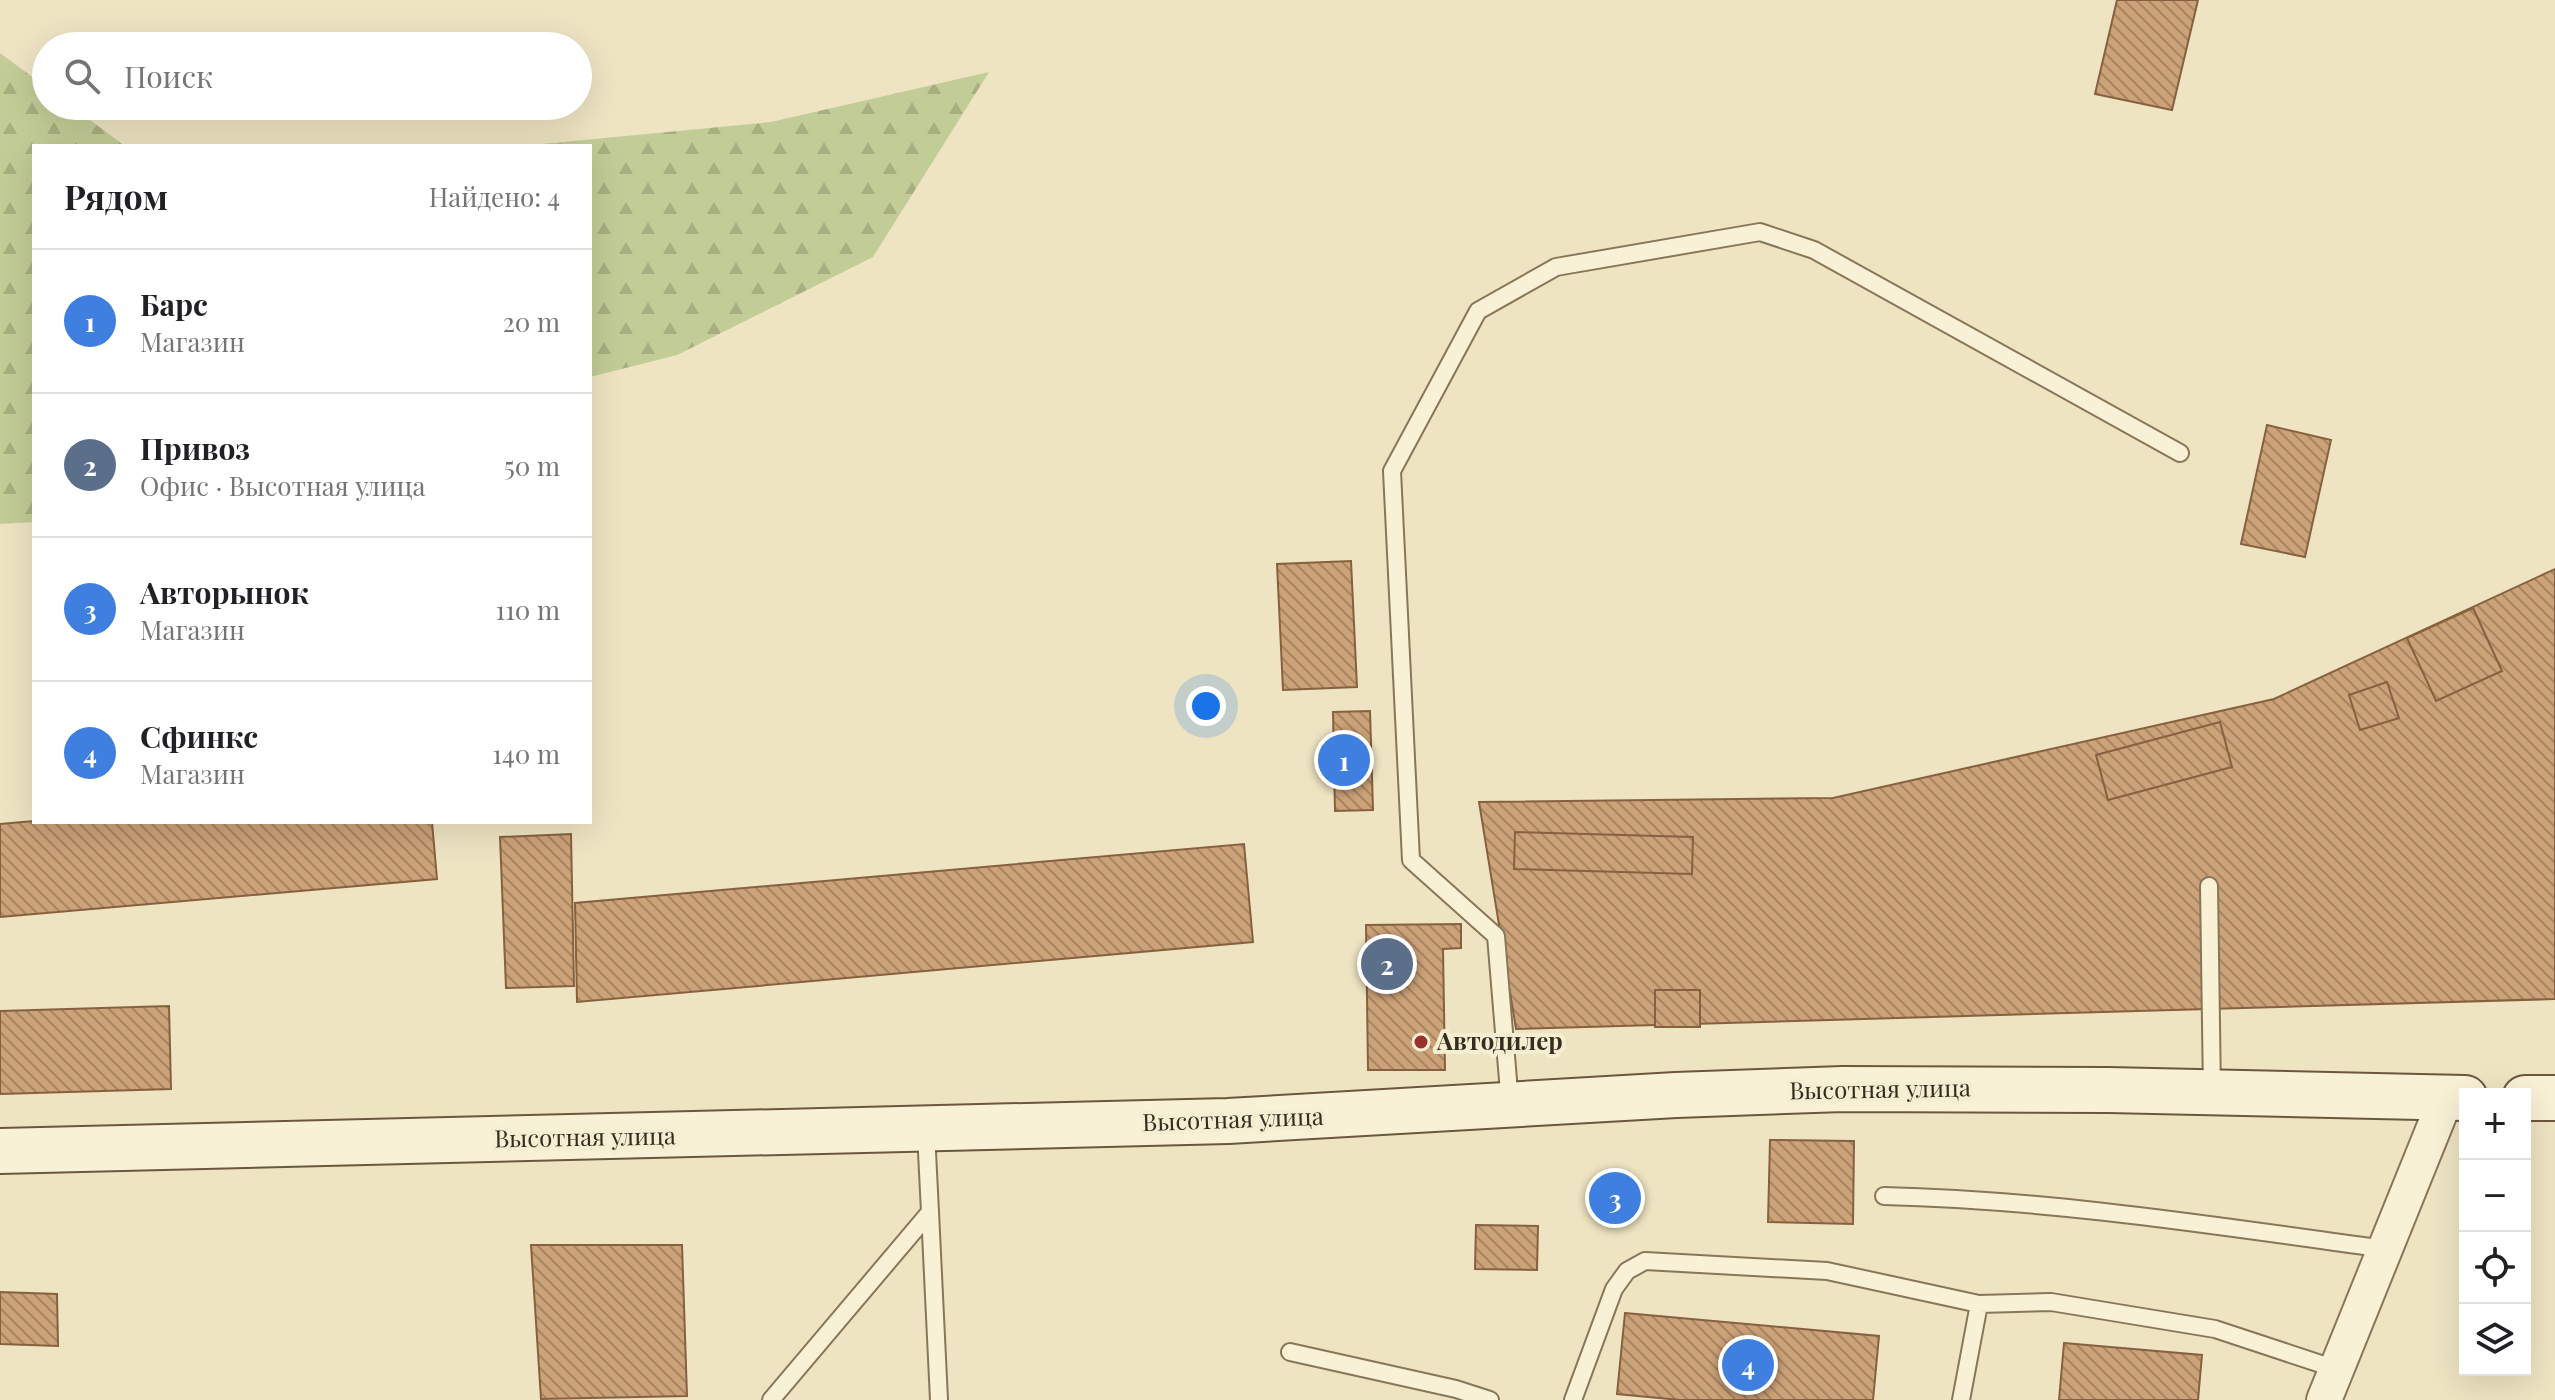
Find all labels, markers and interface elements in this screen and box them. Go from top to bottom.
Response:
search box [32,32,592,120]
icon: search [60,54,104,98]
text: Поиск [124,56,213,96]
text: Рядом [64,173,168,219]
text: Найдено: 4 [429,179,560,214]
text: Барс [140,284,208,324]
text: 1 [85,304,95,339]
text: 20 m [502,304,560,339]
text: Магазин [140,324,245,359]
text: Привоз [140,428,250,468]
text: 2 [83,448,97,483]
text: 50 m [504,448,560,483]
text: Офис · Высотная улица [140,468,425,503]
text: Авторынок [140,572,309,612]
text: 3 [84,592,96,627]
text: 110 m [496,592,560,627]
text: Магазин [140,612,245,647]
your location [1186,686,1226,726]
text: Сфинкс [140,716,258,756]
pin: 1 [1318,730,1370,790]
text: 4 [83,736,97,771]
text: 140 m [492,736,560,771]
text: Магазин [140,756,245,791]
pin: 2 [1361,934,1413,994]
place label: Автодилер [1436,1024,1563,1056]
marker: Автодилер [1412,1033,1430,1051]
street label: Высотная улица [1789,1070,1971,1106]
map controls [2459,1088,2531,1376]
button: + [2459,1088,2531,1160]
street label: Высотная улица [1142,1099,1324,1137]
street label: Высотная улица [494,1118,676,1154]
button: − [2459,1160,2531,1232]
pin: 3 [1589,1168,1641,1228]
button: locate [2459,1232,2531,1304]
button: layers [2459,1304,2531,1376]
pin: 4 [1722,1335,1774,1395]

